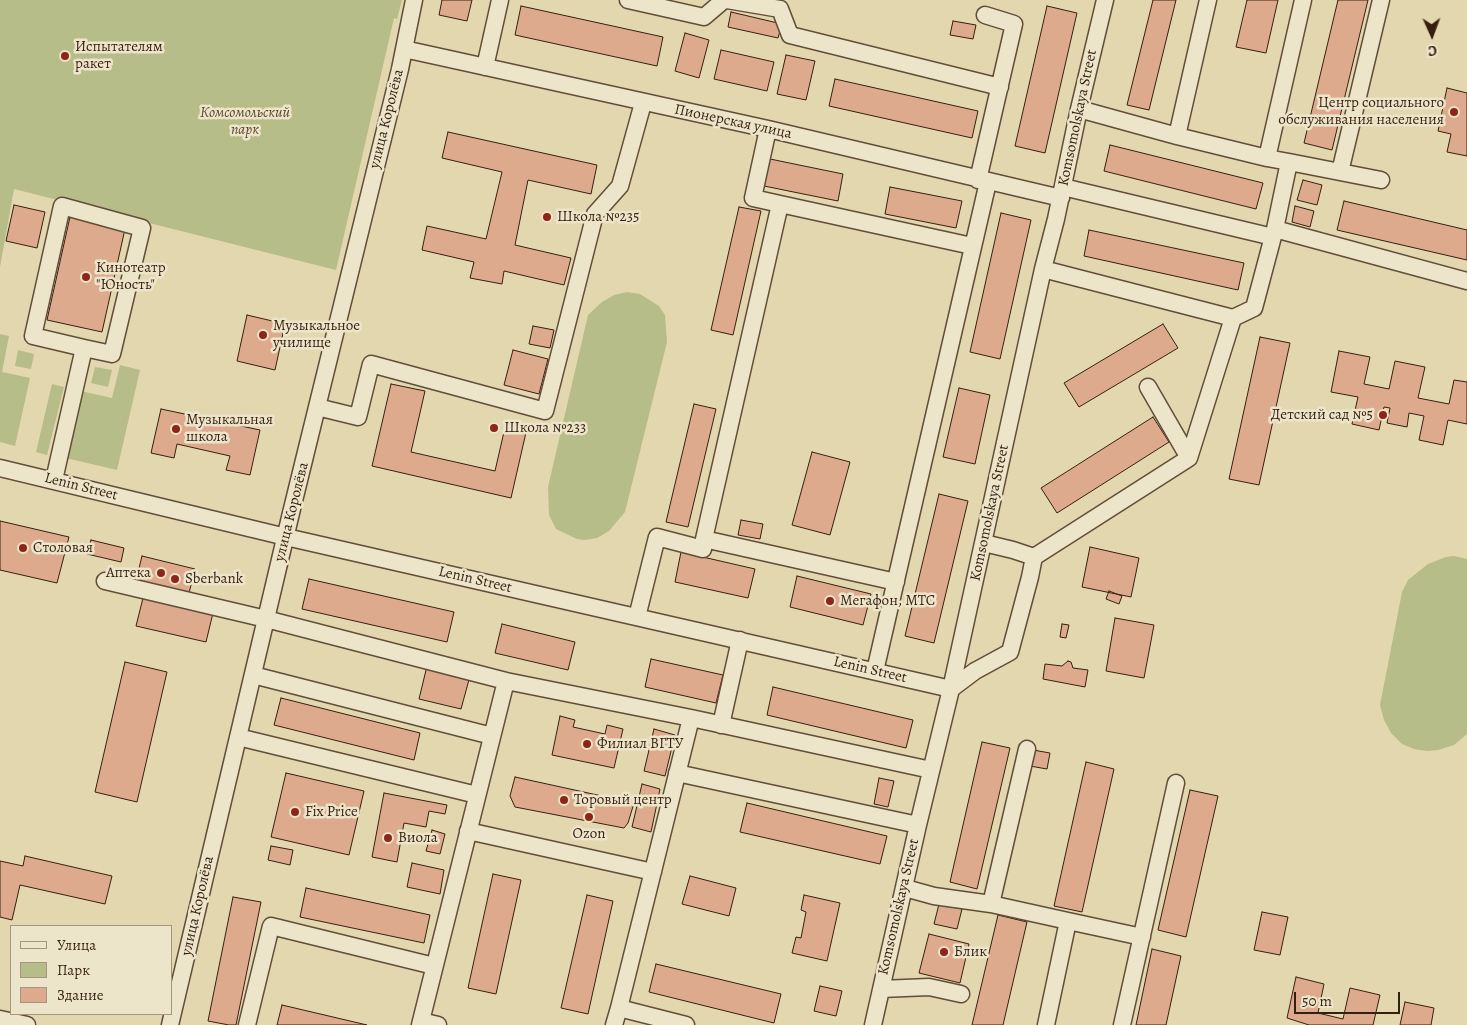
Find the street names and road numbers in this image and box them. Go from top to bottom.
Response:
street label: Komsomolskaya Street [1055,48,1101,188]
street label: улица Королёва [366,67,408,171]
street label: Пионерская улица [673,101,793,143]
street label: Komsomolskaya Street [967,443,1013,583]
street label: улица Королёва [271,460,313,564]
street label: Lenin Street [43,469,119,505]
street label: Lenin Street [437,563,513,597]
street label: Lenin Street [832,653,908,687]
street label: Komsomolskaya Street [875,837,923,977]
street label: улица Королёва [178,854,218,958]

